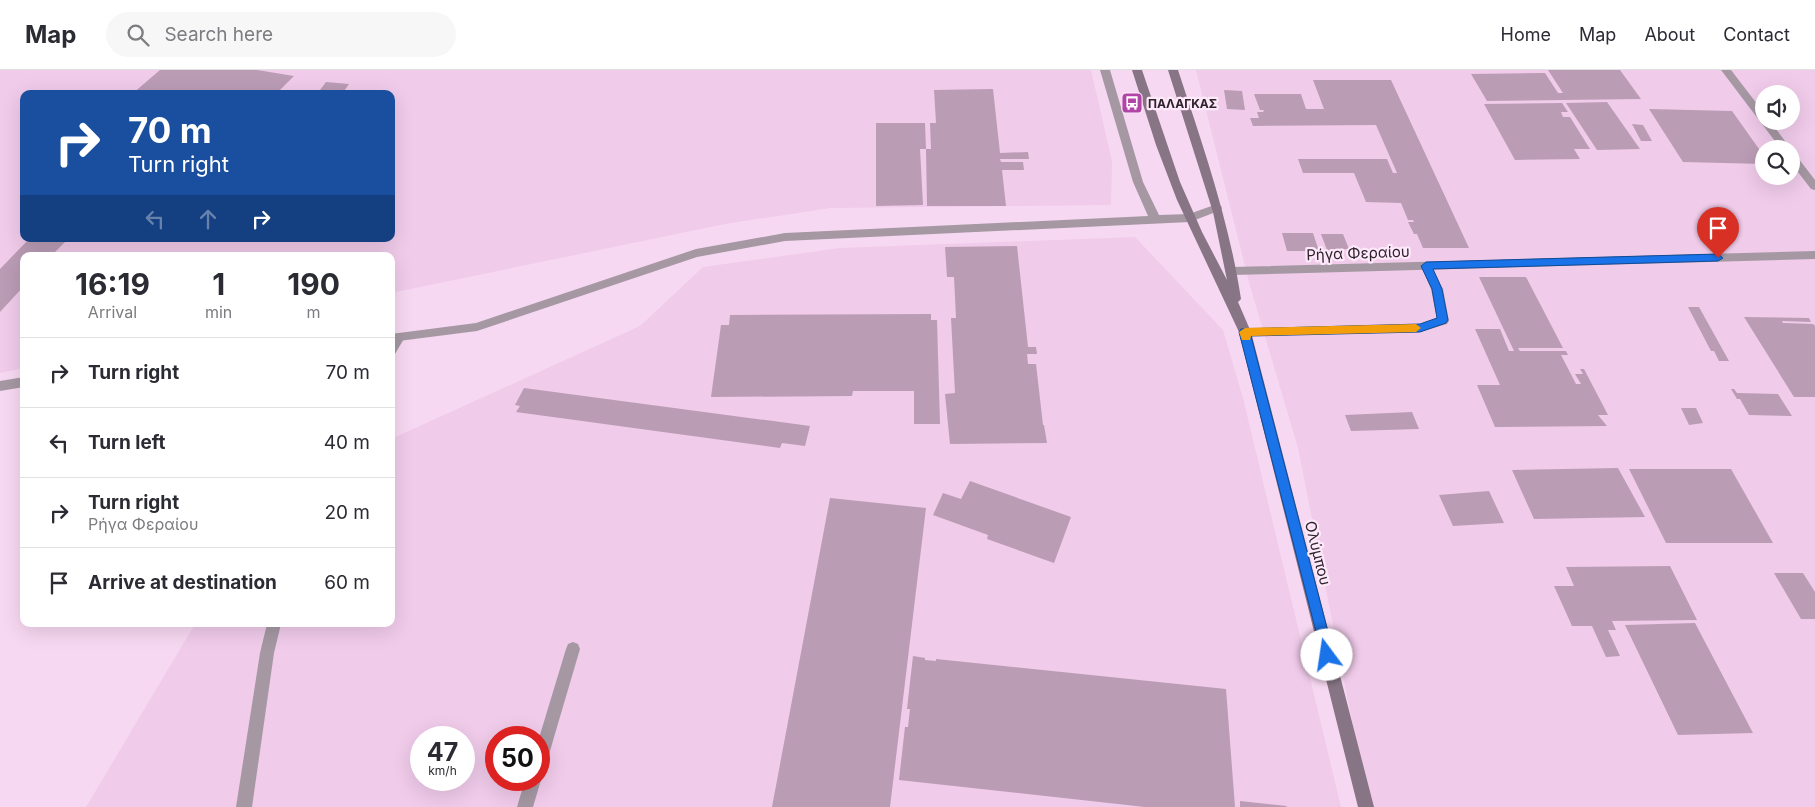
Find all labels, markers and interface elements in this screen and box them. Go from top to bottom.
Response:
search box [106,12,456,57]
text: Map [25,20,76,49]
icon: search [124,21,152,49]
text: Search here [164,23,273,46]
text: Home [1501,24,1551,45]
text: Map [1579,24,1616,45]
text: About [1644,24,1695,45]
text: Contact [1723,24,1790,45]
map controls [1755,85,1800,185]
button: sound [1755,85,1800,130]
bus stop icon: ΠΑΛΑΓΚΑΣ [1120,91,1144,115]
place label: ΠΑΛΑΓΚΑΣ [1148,96,1217,111]
text: 70 m [128,109,212,151]
icon: right [45,110,110,175]
button: search [1755,140,1800,185]
text: Turn right [128,151,229,177]
icon: left [141,205,169,233]
icon: ahead [194,205,222,233]
icon: right [247,205,275,233]
pin [1697,207,1739,258]
icon: arrive [1704,214,1732,242]
street label: Ρήγα Φεραίου [1306,242,1410,264]
text: 16:19 [75,266,150,302]
text: 1 [212,266,225,302]
text: 190 [287,266,340,302]
text: Arrival [88,302,137,322]
text: min [205,302,232,322]
text: m [307,302,321,322]
icon: right [45,359,73,387]
text: Turn right [88,361,179,384]
text: 70 m [326,361,370,384]
icon: left [45,429,73,457]
text: Turn left [88,431,166,454]
text: 40 m [324,431,370,454]
text: Turn right [88,491,179,514]
icon: right [45,499,73,527]
text: 20 m [324,501,370,524]
text: Ρήγα Φεραίου [88,514,198,534]
street label: Ολύμπου [1301,519,1335,587]
icon: arrive [45,569,73,597]
text: Arrive at destination [88,571,277,594]
text: 60 m [324,571,370,594]
position arrow [1300,628,1352,680]
speed limit sign: 50 [485,726,550,791]
text: 47 [427,737,458,767]
text: km/h [428,763,457,778]

